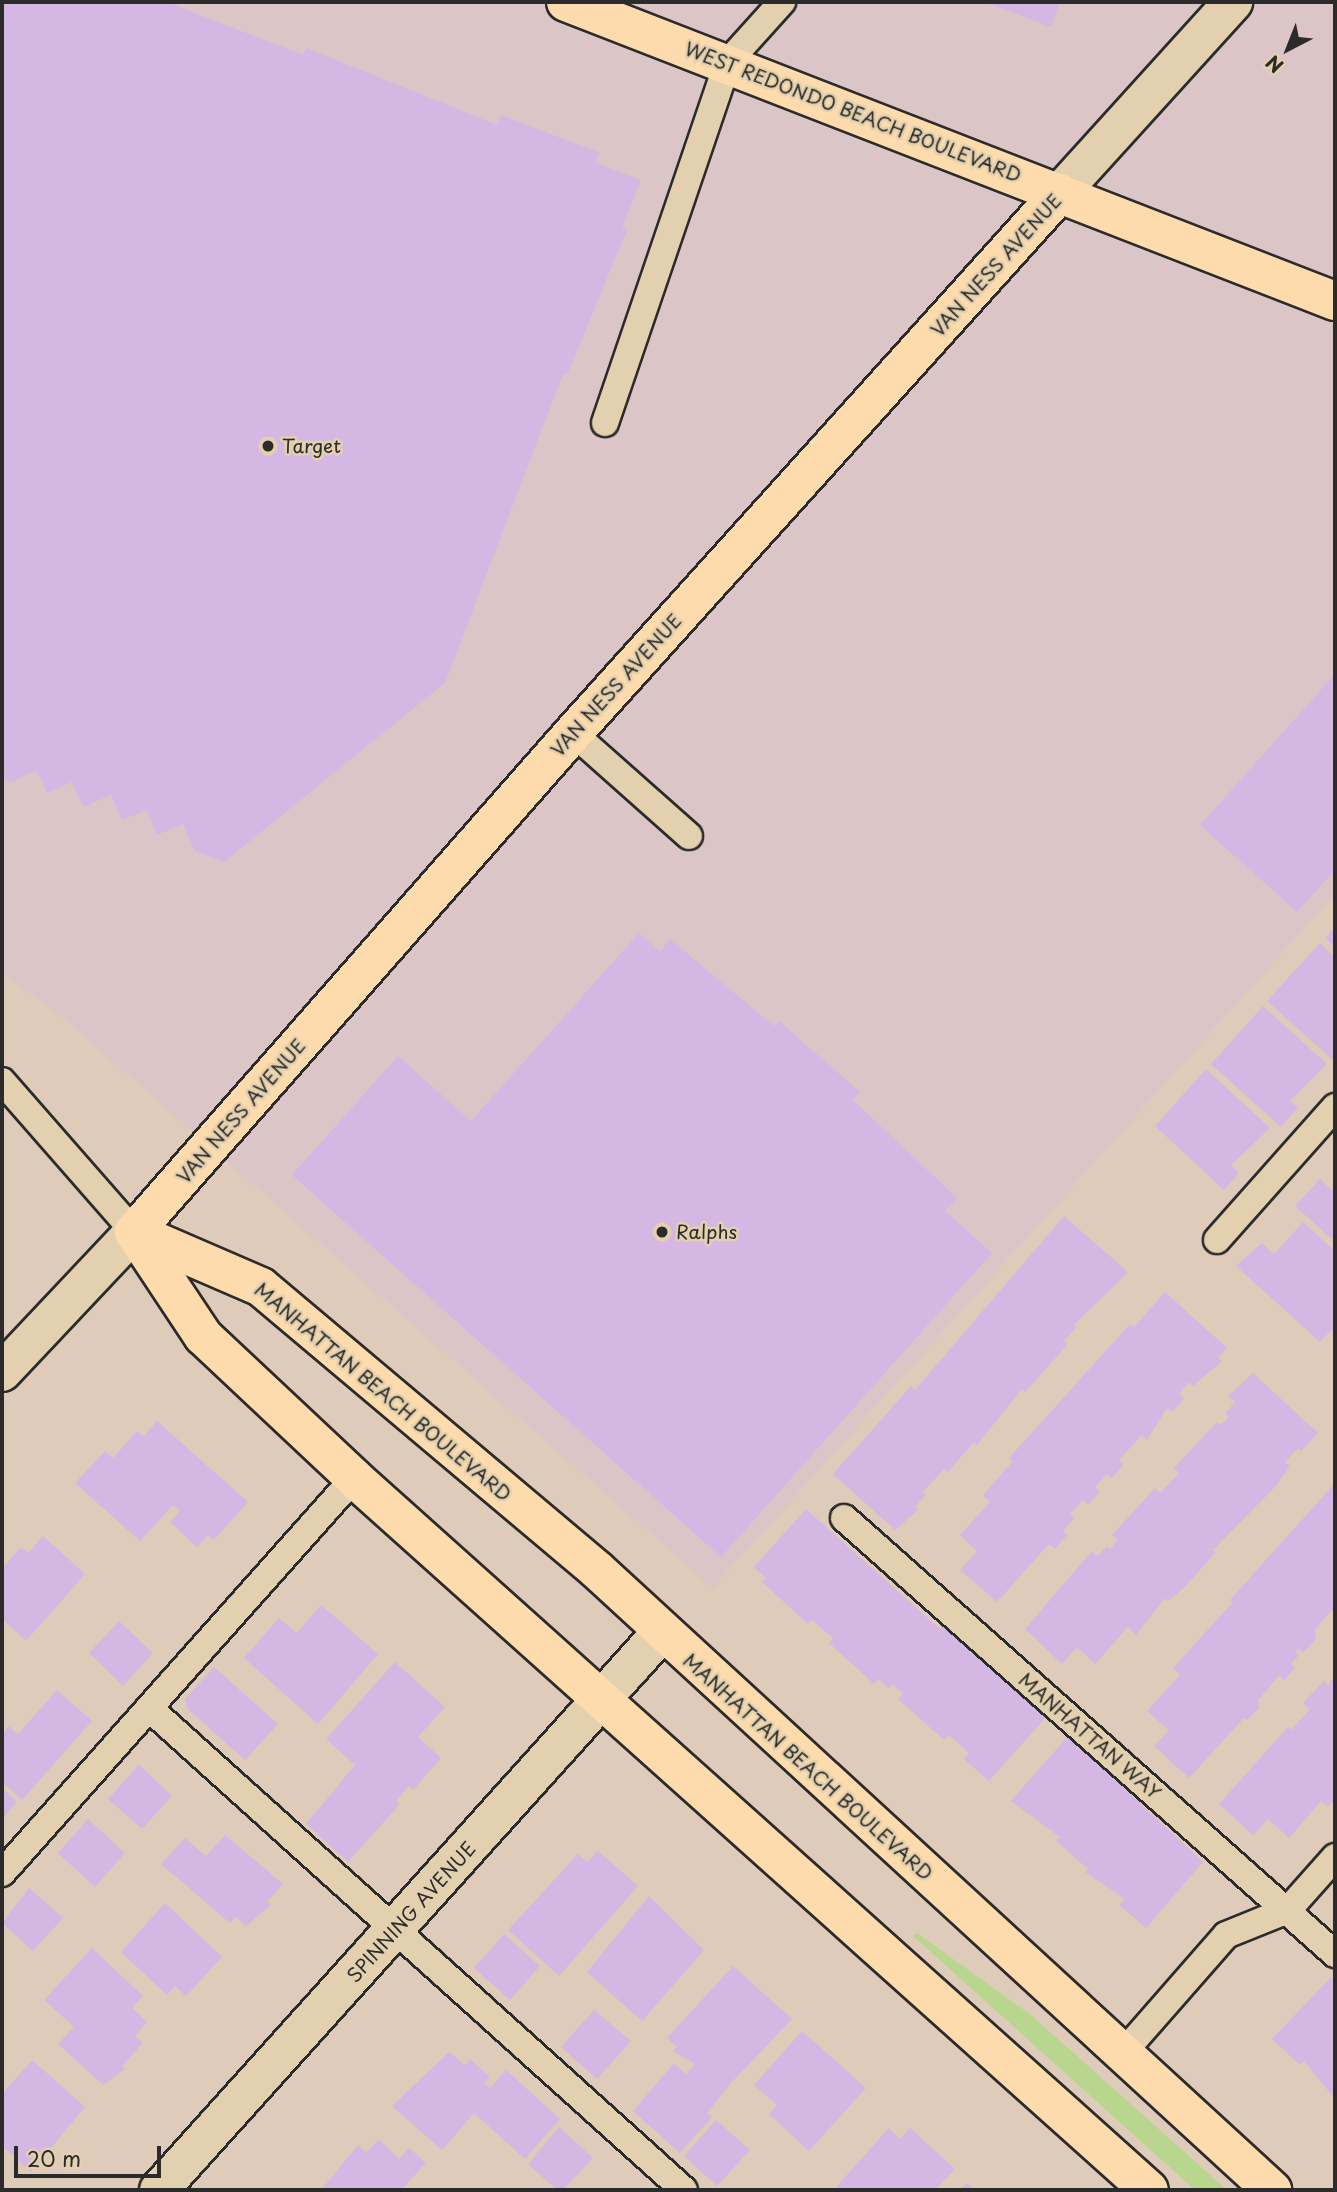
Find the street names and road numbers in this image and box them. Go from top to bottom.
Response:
street label: WEST REDONDO BEACH BOULEVARD [681,37,1025,187]
street label: VAN NESS AVENUE [926,189,1066,341]
street label: VAN NESS AVENUE [546,609,686,761]
street label: VAN NESS AVENUE [172,1034,310,1188]
street label: MANHATTAN BEACH BOULEVARD [250,1278,516,1506]
street label: MANHATTAN BEACH BOULEVARD [679,1649,937,1885]
street label: MANHATTAN WAY [1015,1668,1165,1804]
street label: SPINNING AVENUE [341,1836,481,1988]

